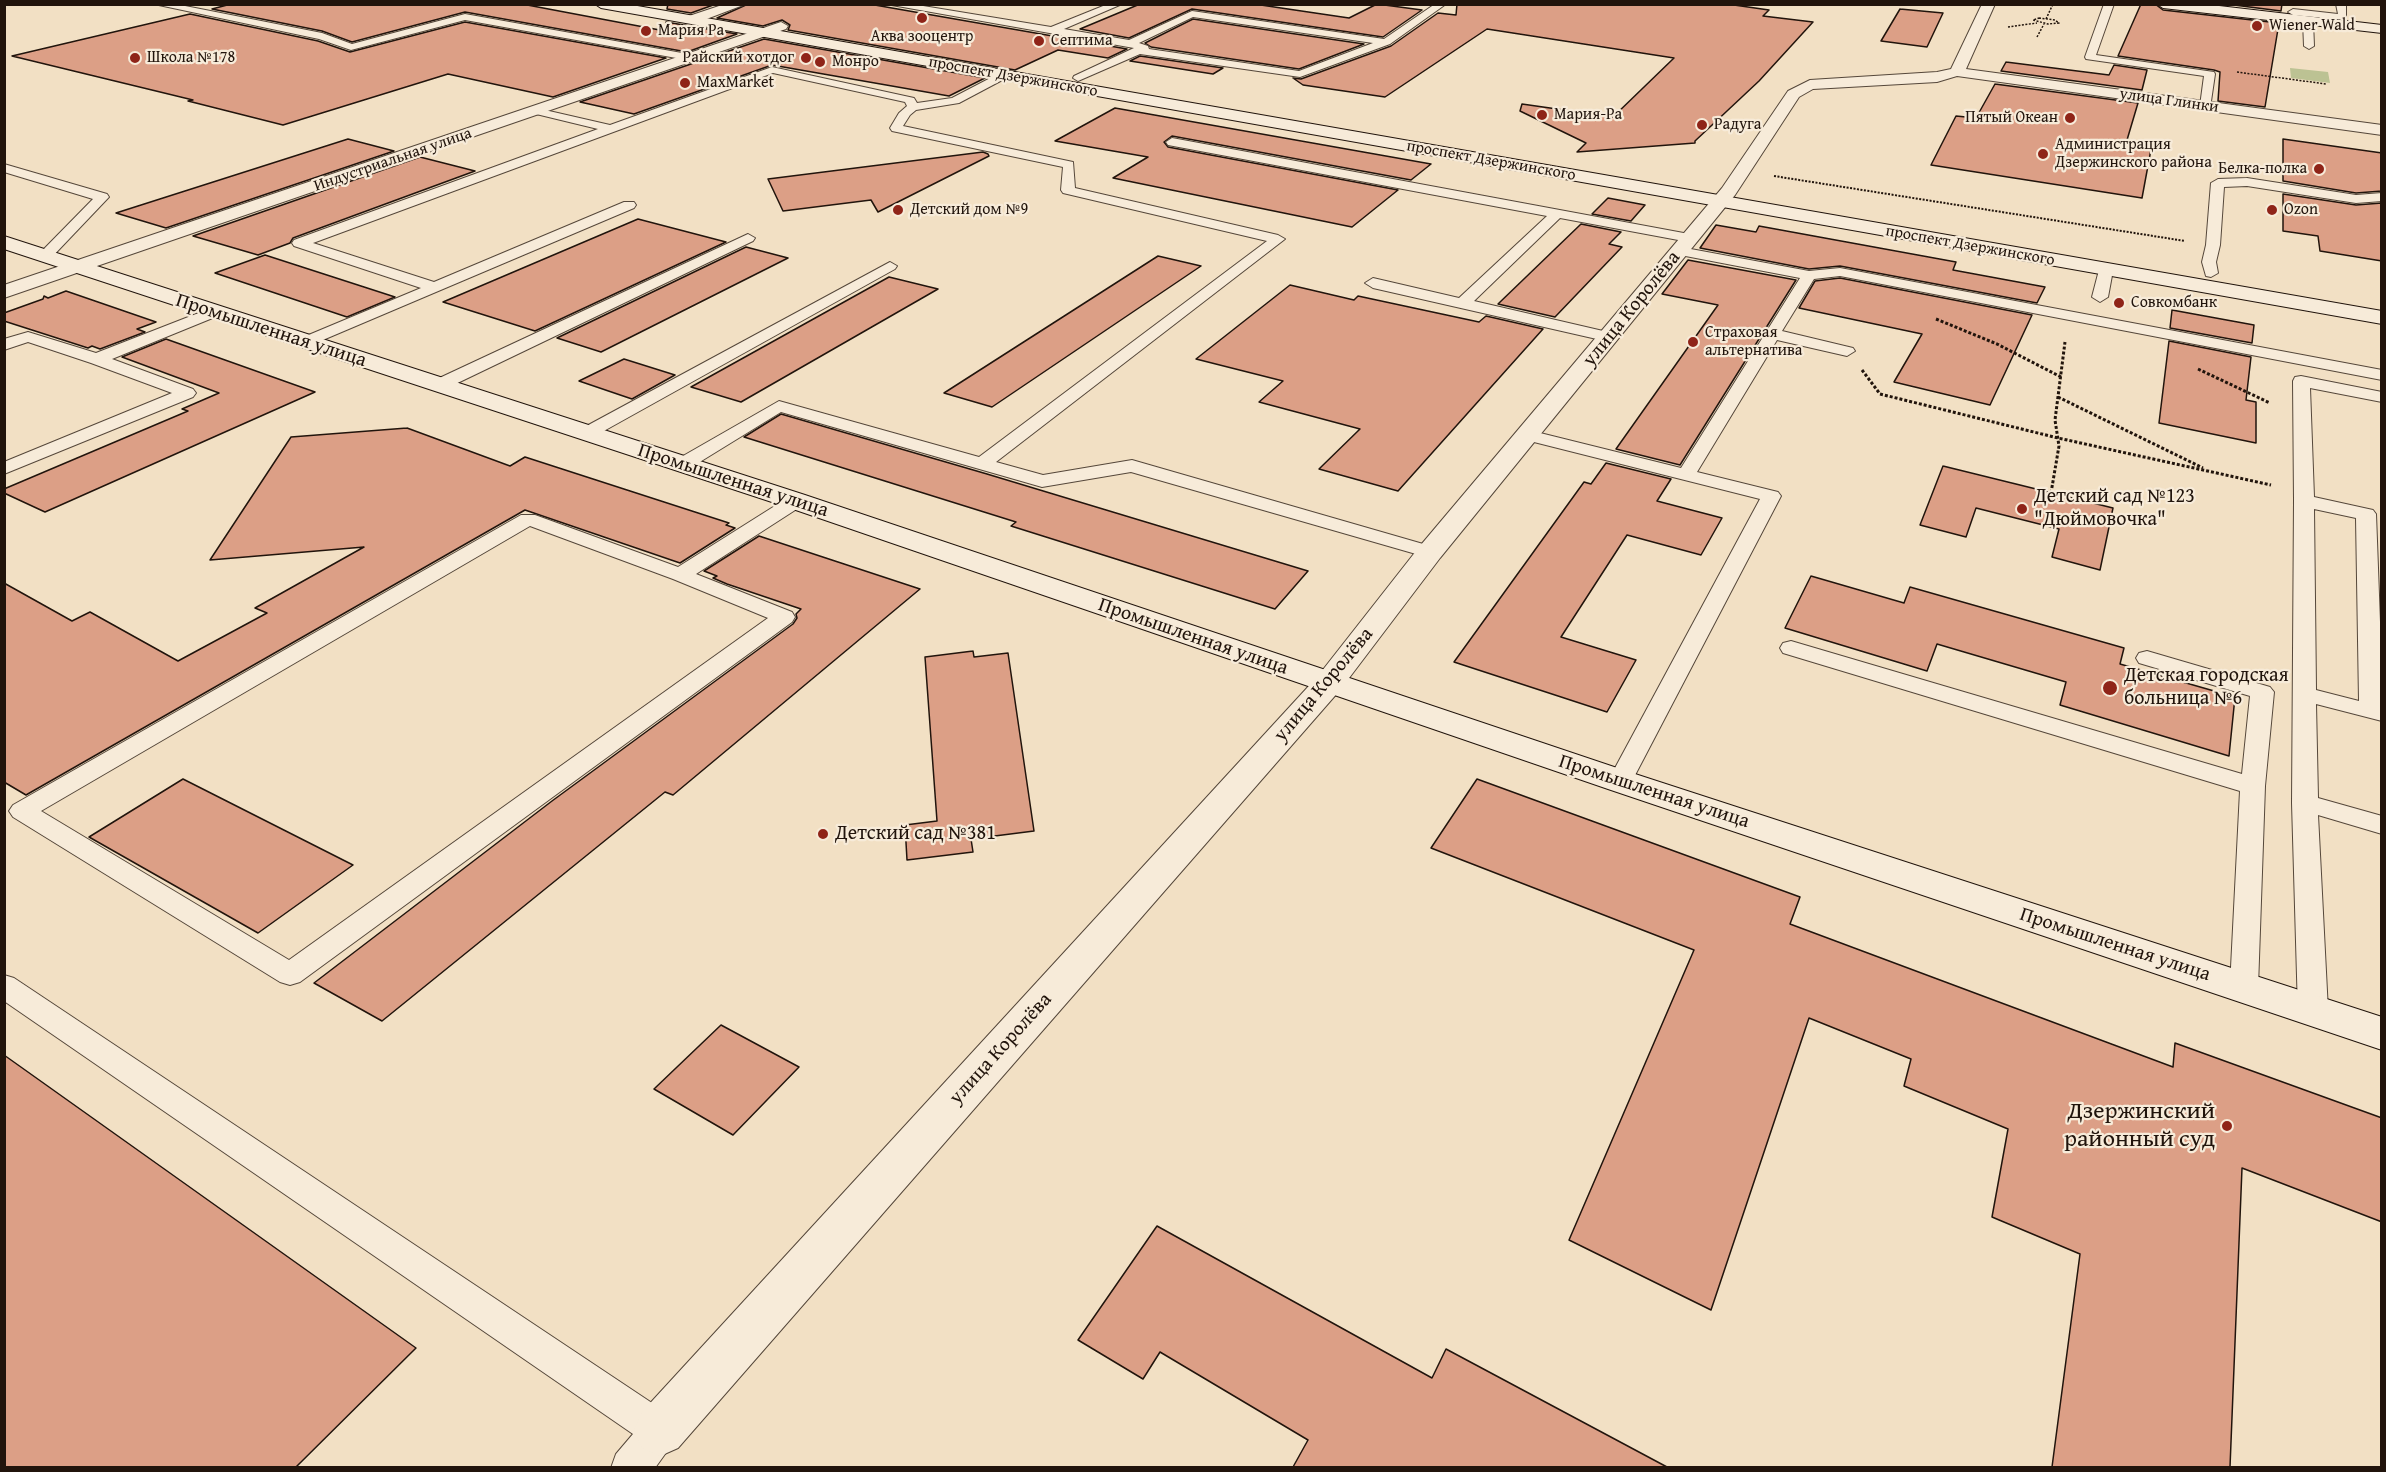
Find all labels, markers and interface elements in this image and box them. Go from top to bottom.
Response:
marker: Аква зооцентр [915,11,929,25]
place label: Wiener Wald [2269,16,2355,36]
marker: Wiener Wald [2250,19,2264,33]
place label: Мария Ра [658,21,724,41]
marker: Мария Ра [639,24,653,38]
place label: Аква зооцентр [871,27,973,47]
place label: Септима [1051,31,1113,51]
marker: Септима [1032,34,1046,48]
place label: Школа №178 [147,48,235,68]
place label: Райский хотдог [683,48,794,68]
marker: Школа №178 [128,51,142,65]
marker: Райский хотдог [799,51,813,65]
place label: Монро [832,52,879,72]
street label: проспект Дзержинского [927,53,1099,101]
marker: Монро [813,55,827,69]
place label: MaxMarket [697,73,774,93]
marker: MaxMarket [678,76,692,90]
street label: улица Глинки [2118,85,2220,117]
place label: Мария-Ра [1554,105,1622,125]
marker: Мария-Ра [1535,108,1549,122]
place label: Пятый Океан [1965,108,2058,128]
marker: Пятый Океан [2063,111,2077,125]
place label: Радуга [1714,115,1761,135]
marker: Радуга [1695,118,1709,132]
street label: Индустриальная улица [312,124,474,196]
place label: Администрация Дзержинского района [2055,135,2212,173]
street label: проспект Дзержинского [1405,137,1577,185]
marker: Администрация Дзержинского района [2036,147,2050,161]
place label: Белка-полка [2218,159,2307,179]
marker: Белка-полка [2312,162,2326,176]
place label: Детский дом №9 [910,200,1028,220]
place label: Ozon [2284,200,2318,220]
marker: Детский дом №9 [891,203,905,217]
marker: Ozon [2265,203,2279,217]
street label: проспект Дзержинского [1884,222,2056,270]
street label: улица Королёва [1578,246,1686,372]
street label: Промышленная улица [173,289,369,373]
place label: Совкомбанк [2131,293,2217,313]
marker: Совкомбанк [2112,296,2126,310]
place label: Страховая альтернатива [1705,323,1802,361]
marker: Страховая альтернатива [1686,335,1700,349]
street label: Промышленная улица [635,439,831,523]
place label: Детский сад №123 "Дюймовочка" [2034,485,2195,532]
marker: Детский сад №123 "Дюймовочка" [2015,502,2029,516]
street label: Промышленная улица [1095,593,1291,681]
street label: улица Королёва [1269,623,1379,747]
place label: Детская городская больница №6 [2124,664,2289,711]
marker: Детская городская больница №6 [2101,679,2119,697]
street label: Промышленная улица [1556,750,1752,834]
place label: Детский сад №381 [835,822,996,846]
marker: Детский сад №381 [816,827,830,841]
street label: Промышленная улица [2017,903,2213,987]
street label: улица Королёва [945,988,1057,1110]
place label: Дзержинский районный суд [2064,1098,2215,1154]
marker: Дзержинский районный суд [2220,1119,2234,1133]

